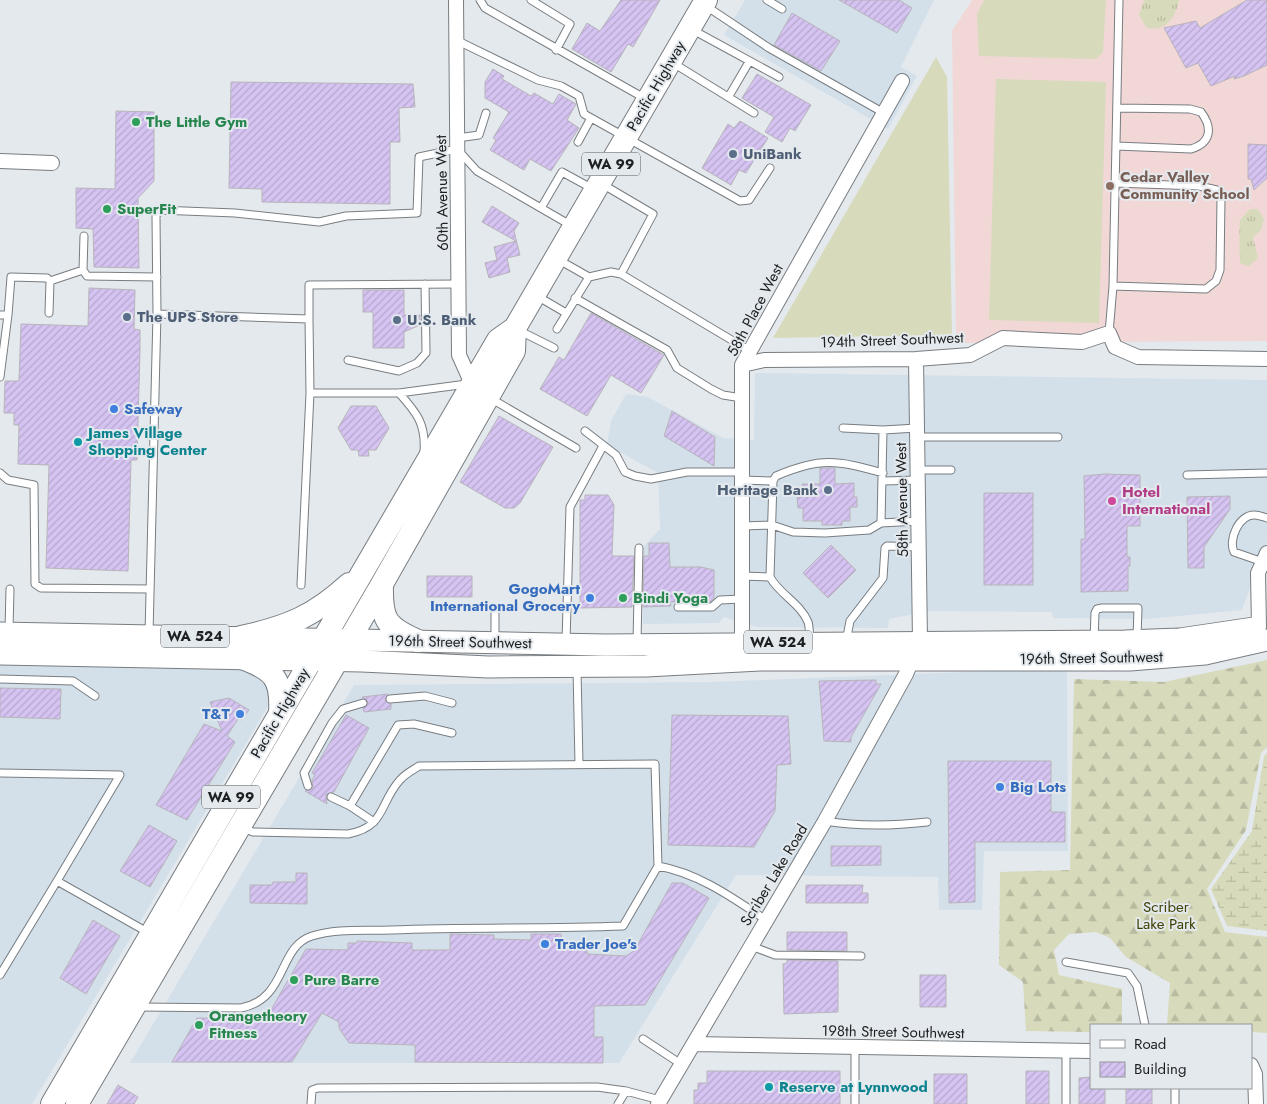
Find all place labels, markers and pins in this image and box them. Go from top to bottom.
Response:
place label: The Little Gym [146,111,247,133]
marker: The Little Gym [130,116,142,128]
place label: UniBank [743,143,802,165]
marker: UniBank [727,148,739,160]
place label: Cedar Valley Community School [1120,166,1250,205]
marker: Cedar Valley Community School [1104,180,1116,192]
place label: SuperFit [117,198,176,220]
marker: SuperFit [101,203,113,215]
place label: The UPS Store [137,306,239,328]
place label: U.S. Bank [407,309,477,331]
marker: The UPS Store [121,311,133,323]
marker: U.S. Bank [391,314,403,326]
place label: Safeway [124,398,182,420]
marker: Safeway [108,403,120,415]
place label: James Village Shopping Center [85,422,208,461]
marker: James Village Shopping Center [72,436,84,448]
place label: Heritage Bank [717,479,818,501]
place label: Hotel International [1122,481,1210,520]
marker: Heritage Bank [822,484,834,496]
marker: Hotel International [1106,495,1118,507]
place label: GogoMart International Grocery [430,578,580,617]
place label: Bindi Yoga [633,587,708,609]
marker: GogoMart International Grocery [584,592,596,604]
marker: Bindi Yoga [617,592,629,604]
place label: T&T [202,703,231,725]
marker: T&T [234,708,246,720]
place label: Big Lots [1010,776,1066,798]
marker: Big Lots [994,781,1006,793]
place label: Trader Joe's [555,933,637,955]
marker: Trader Joe's [539,938,551,950]
place label: Pure Barre [304,969,380,991]
marker: Pure Barre [288,974,300,986]
place label: Orangetheory Fitness [209,1005,307,1044]
marker: Orangetheory Fitness [193,1019,205,1031]
place label: Reserve at Lynnwood [779,1076,928,1098]
marker: Reserve at Lynnwood [763,1081,775,1093]

